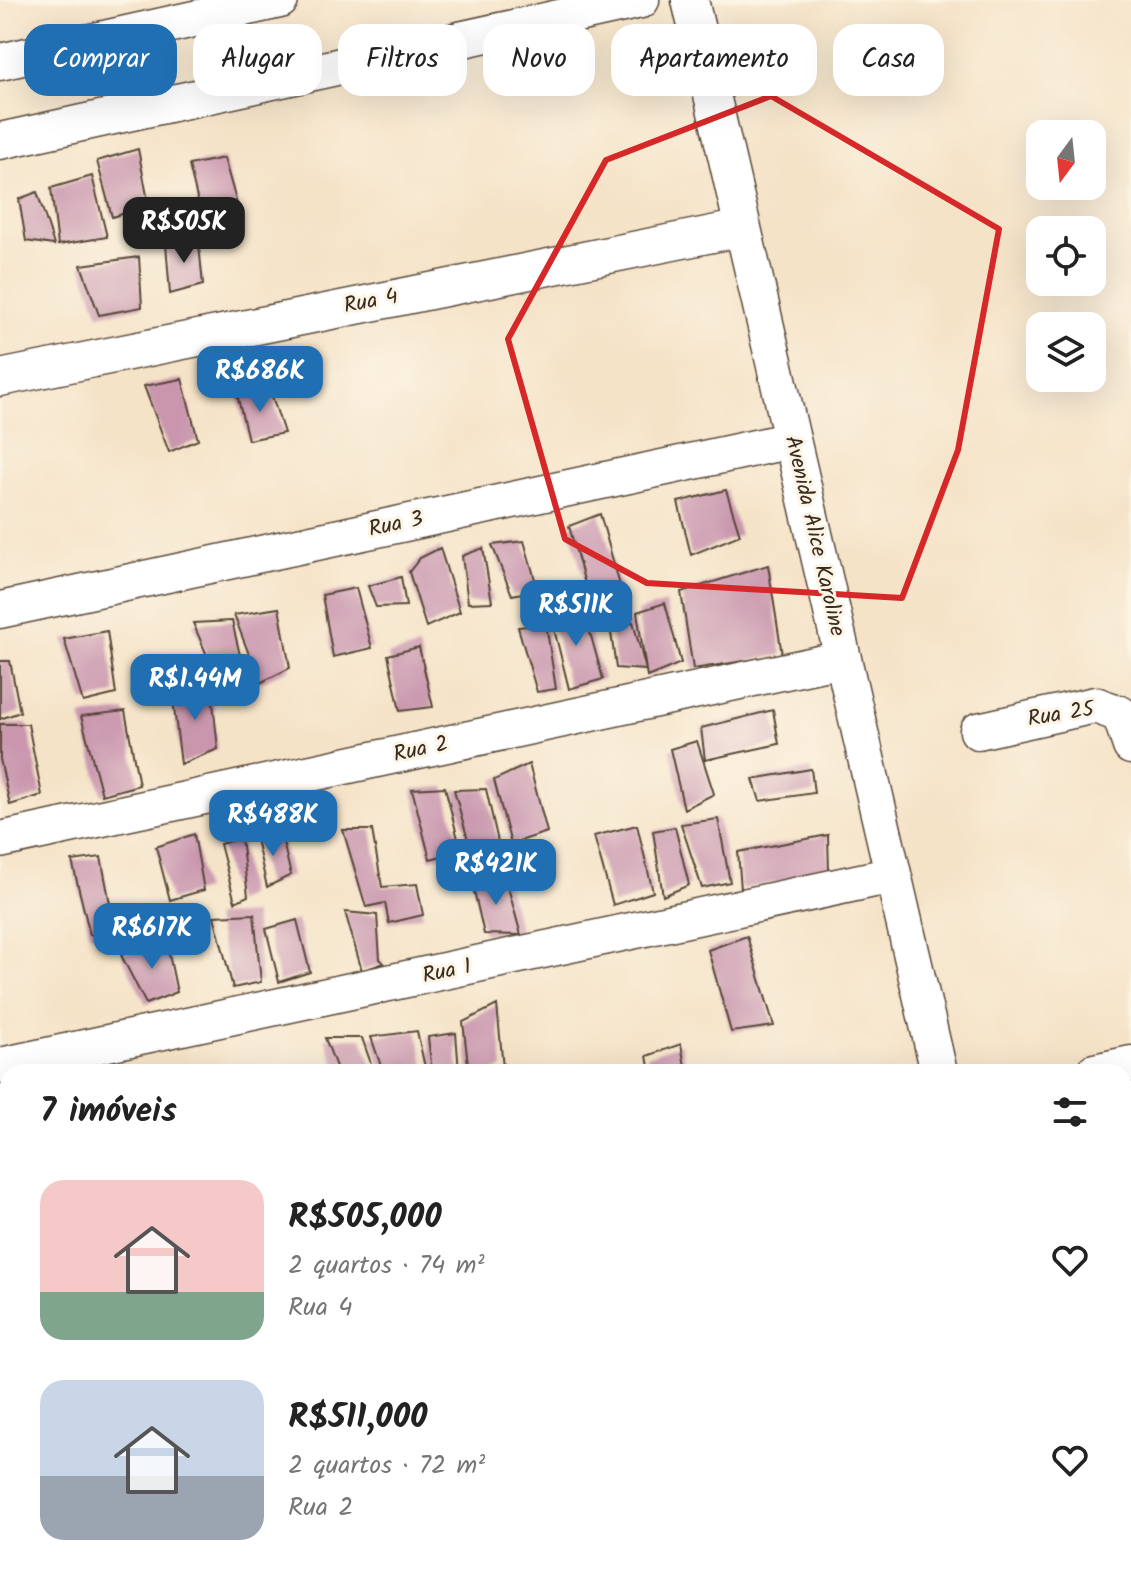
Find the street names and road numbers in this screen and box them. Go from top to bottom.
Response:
street label: Rua 4 [341,280,401,324]
street label: Avenida Alice Karoline [774,432,854,640]
street label: Rua 3 [365,502,427,548]
street label: Rua 25 [1025,692,1098,738]
street label: Rua 2 [390,727,452,773]
street label: Rua 1 [419,950,475,994]

